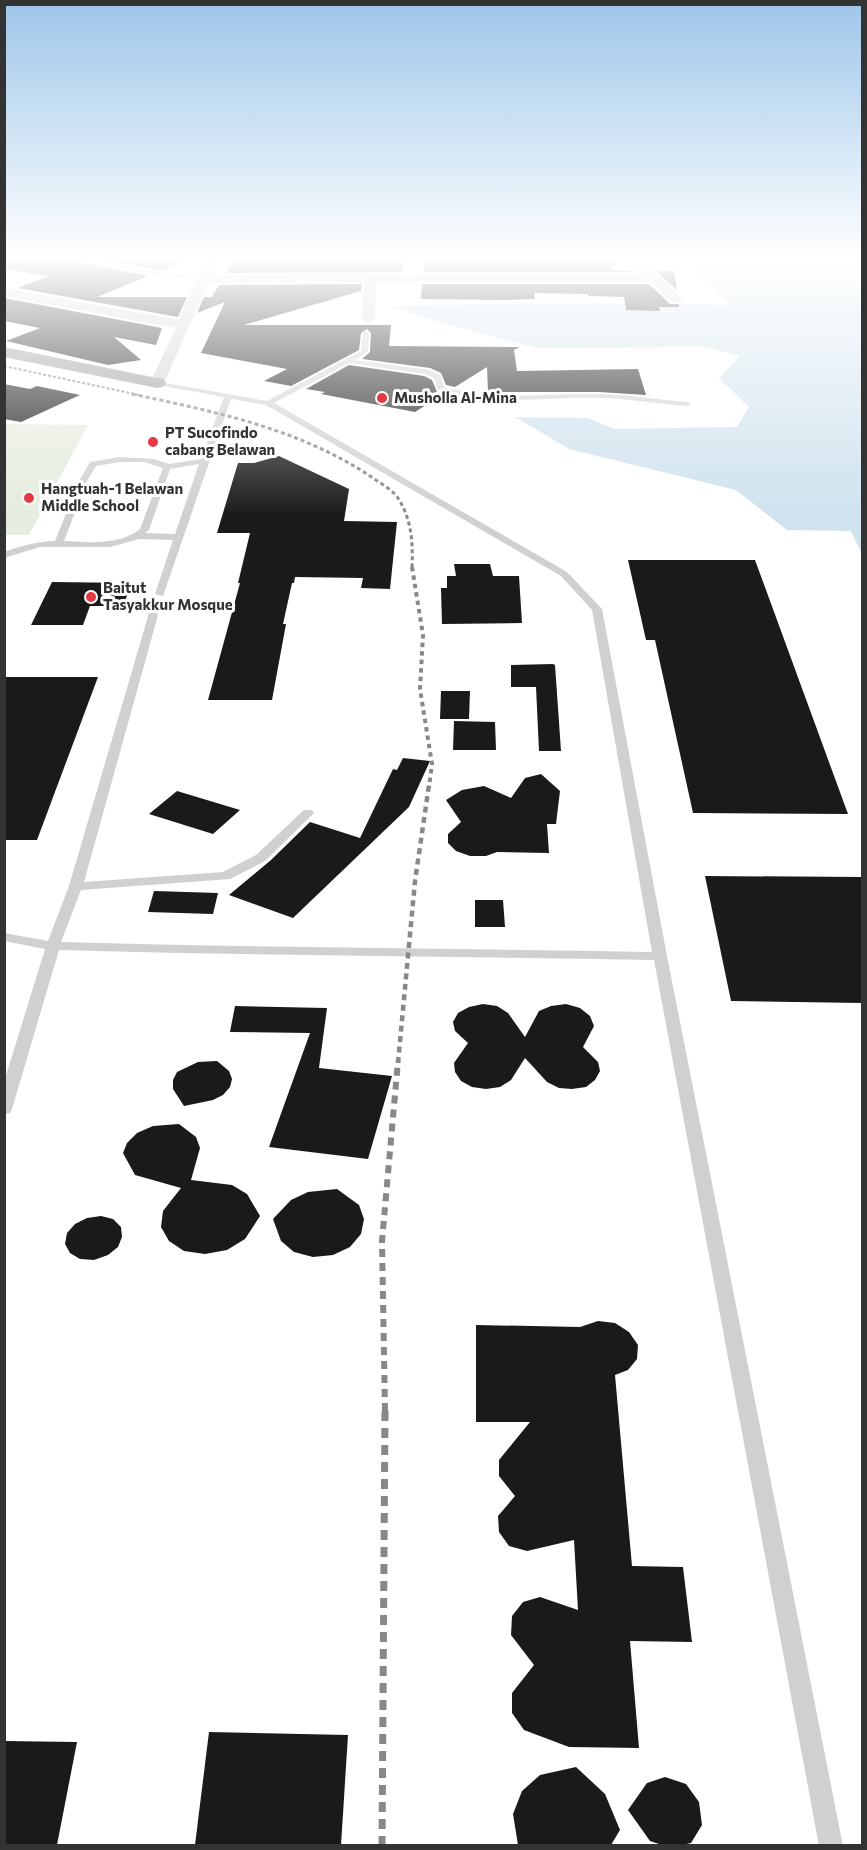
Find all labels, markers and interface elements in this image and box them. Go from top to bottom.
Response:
place label: Musholla Al-Mina [394,388,517,406]
marker: Musholla Al-Mina [375,391,389,405]
place label: PT Sucofindo cabang Belawan [165,423,275,458]
marker: PT Sucofindo cabang Belawan [146,435,160,449]
place label: Hangtuah-1 Belawan Middle School [41,479,183,514]
marker: Hangtuah-1 Belawan Middle School [22,491,36,505]
place label: Baitut Tasyakkur Mosque [103,578,233,613]
marker: Baitut Tasyakkur Mosque [84,590,98,604]

